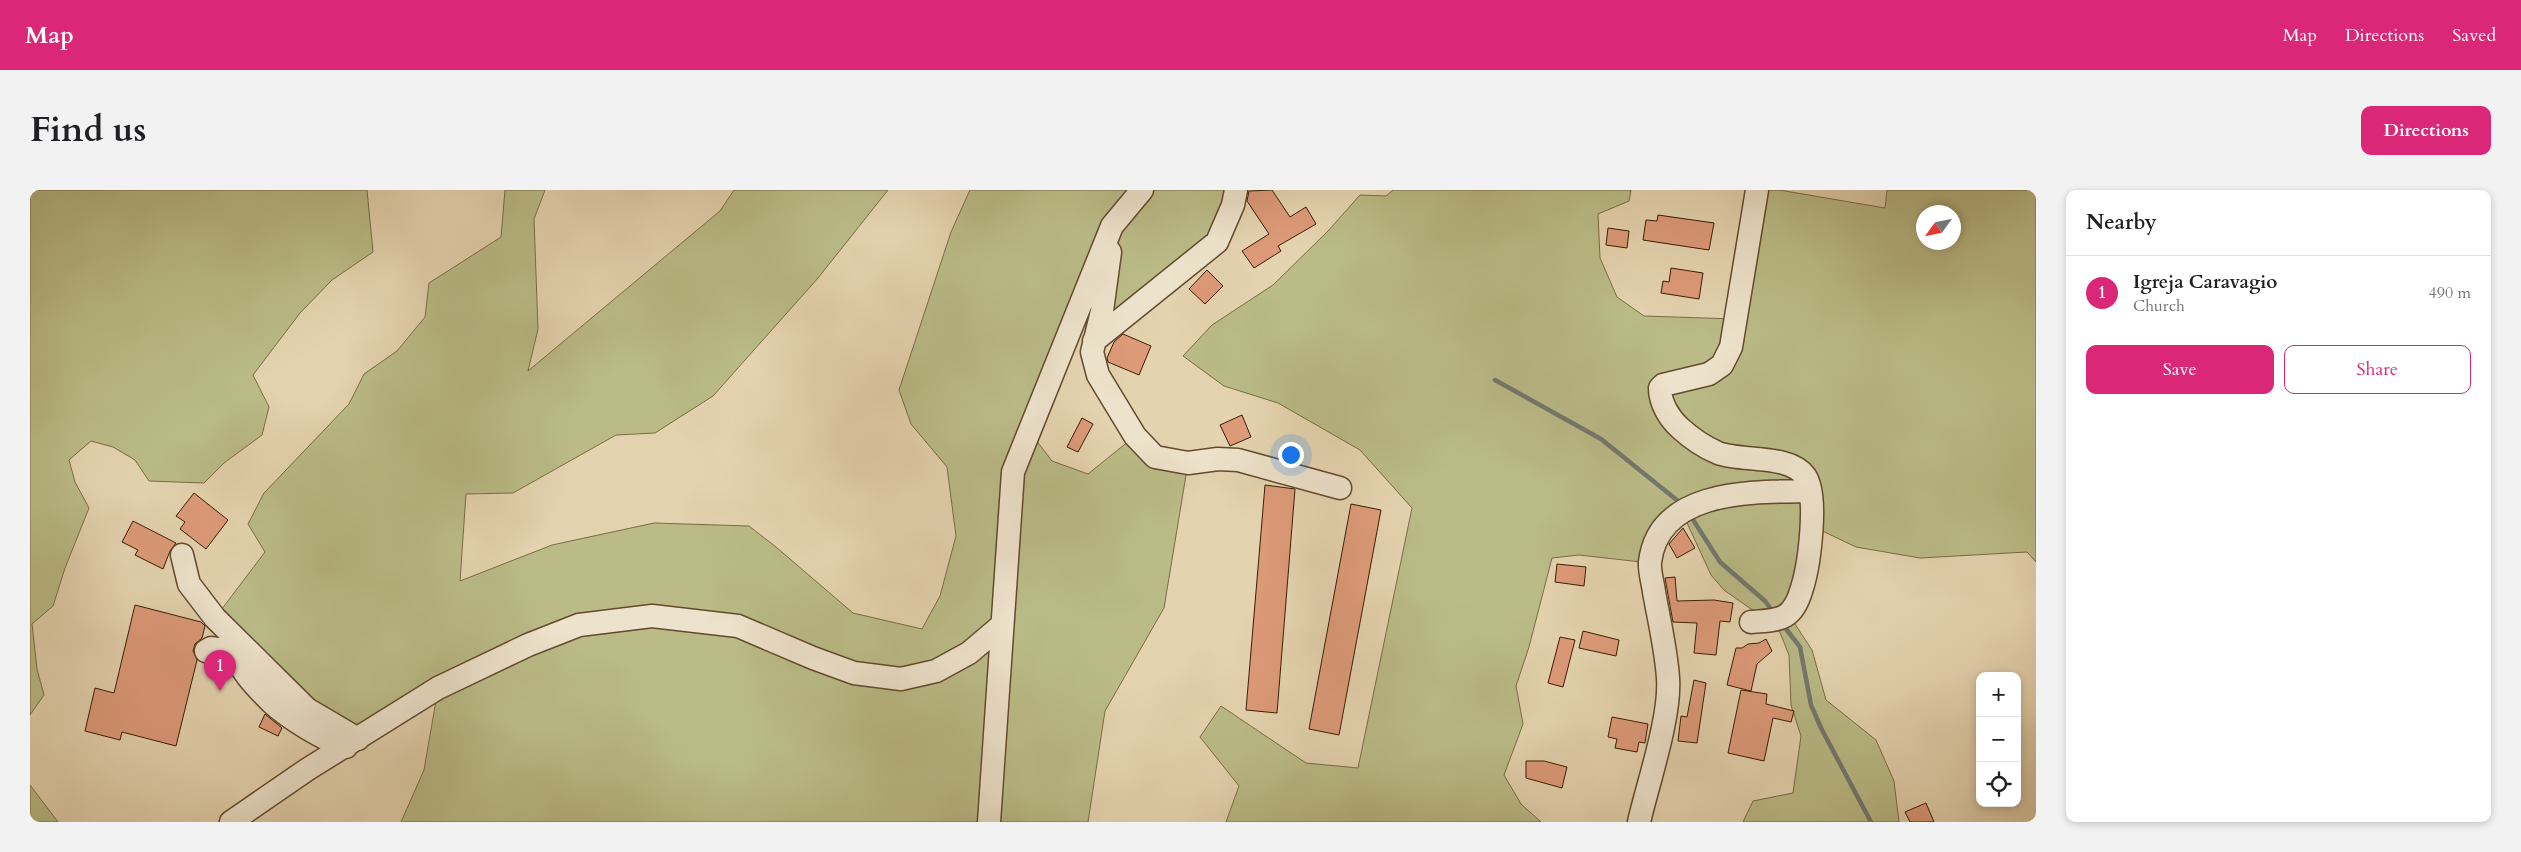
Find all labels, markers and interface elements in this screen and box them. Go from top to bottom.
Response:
text: Map [25,19,74,52]
text: Map [2283,23,2317,48]
text: Directions [2345,23,2424,48]
text: Saved [2452,23,2496,48]
text: Find us [30,106,146,154]
button: Directions [2361,106,2491,155]
north arrow [1916,205,1961,250]
text: Nearby [2086,208,2157,237]
text: Igreja Caravagio [2133,269,2277,295]
text: 1 [2098,282,2106,304]
text: 490 m [2429,282,2471,304]
text: Church [2133,295,2185,317]
button: Save [2086,345,2274,394]
button: Share [2284,345,2471,394]
your location [1278,442,1304,468]
pin: 1 [204,650,236,691]
map controls [1976,672,2021,807]
button: + [1976,672,2021,717]
button: − [1976,717,2021,762]
button: locate [1976,762,2021,807]

